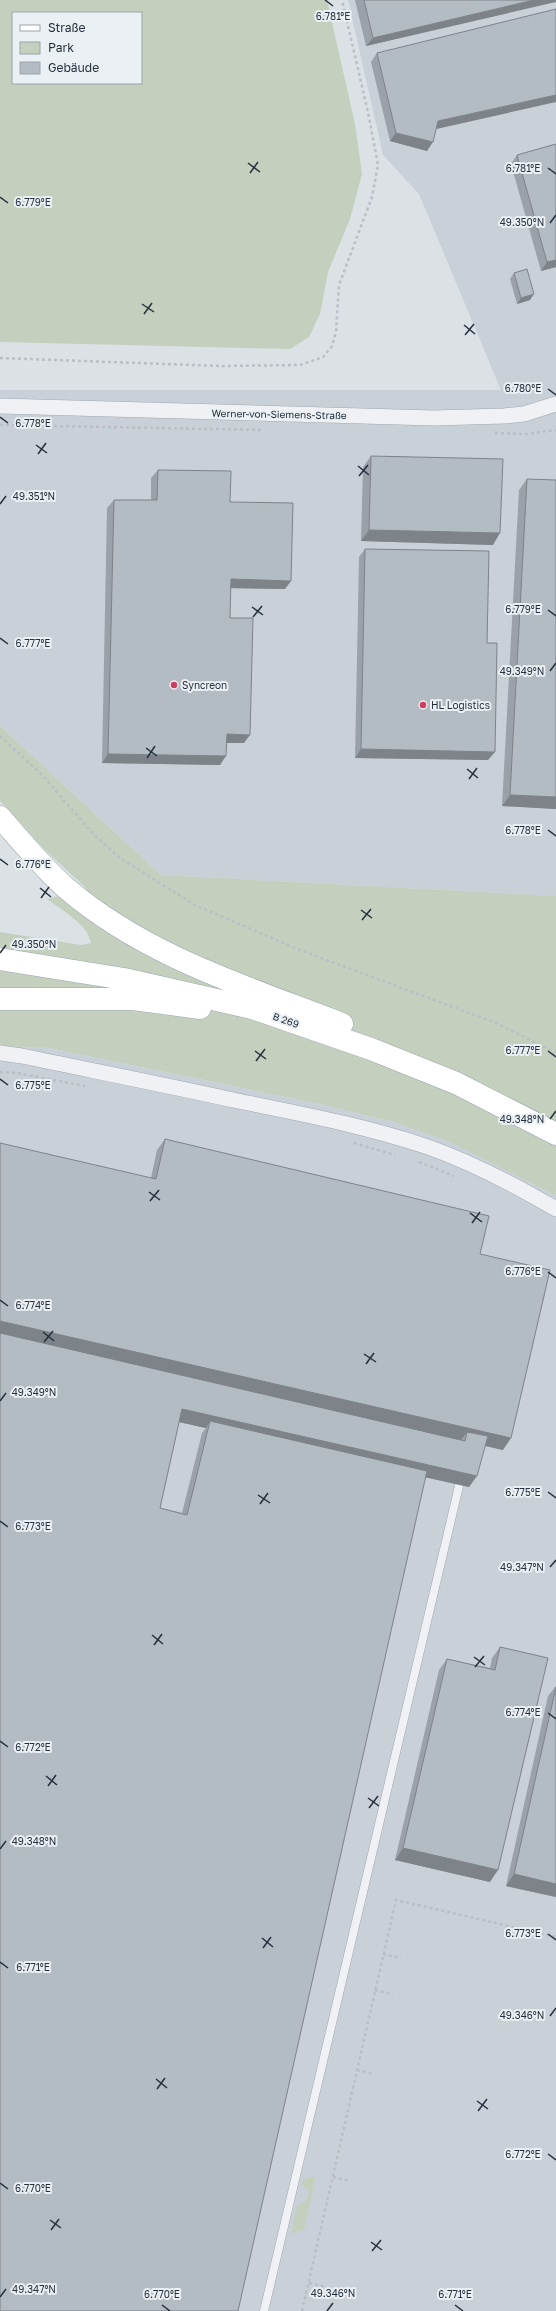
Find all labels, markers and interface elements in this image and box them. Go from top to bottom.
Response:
text: 6.781°E [316,10,350,22]
legend [12,12,142,84]
text: Straße [48,20,86,35]
text: Park [48,40,74,55]
text: Gebäude [48,60,99,75]
text: 6.781°E [506,162,540,174]
text: 6.779°E [15,196,51,208]
text: 49.350°N [500,216,544,228]
text: 6.780°E [505,382,541,394]
street label: Werner-von-Siemens-Straße [211,407,347,421]
text: 6.778°E [15,417,51,429]
text: 49.351°N [13,490,55,502]
text: 6.779°E [505,603,541,615]
text: 6.777°E [16,637,50,649]
text: 49.349°N [500,665,544,677]
place label: Syncreon [182,679,227,691]
marker: Syncreon [169,680,179,690]
place label: HL Logistics [431,699,490,711]
marker: HL Logistics [418,700,428,710]
text: 6.778°E [505,824,541,836]
text: 6.776°E [15,858,51,870]
text: 49.350°N [12,938,56,950]
street label: B 269 [271,1010,301,1030]
text: 6.777°E [506,1044,540,1056]
text: 6.775°E [15,1079,51,1091]
text: 49.348°N [500,1113,544,1125]
text: 6.776°E [505,1265,541,1277]
text: 6.774°E [15,1299,51,1311]
text: 49.349°N [12,1386,56,1398]
text: 6.775°E [505,1486,541,1498]
text: 6.773°E [15,1520,51,1532]
text: 49.347°N [500,1561,544,1573]
text: 6.774°E [505,1706,541,1718]
text: 6.772°E [15,1741,51,1753]
text: 49.348°N [12,1835,56,1847]
text: 6.773°E [505,1927,541,1939]
text: 6.771°E [16,1961,50,1973]
text: 49.346°N [500,2009,544,2021]
text: 6.772°E [505,2148,541,2160]
text: 6.770°E [15,2182,51,2194]
text: 49.347°N [12,2283,56,2295]
text: 49.346°N [311,2287,355,2299]
text: 6.770°E [144,2288,180,2300]
text: 6.771°E [438,2288,472,2300]

